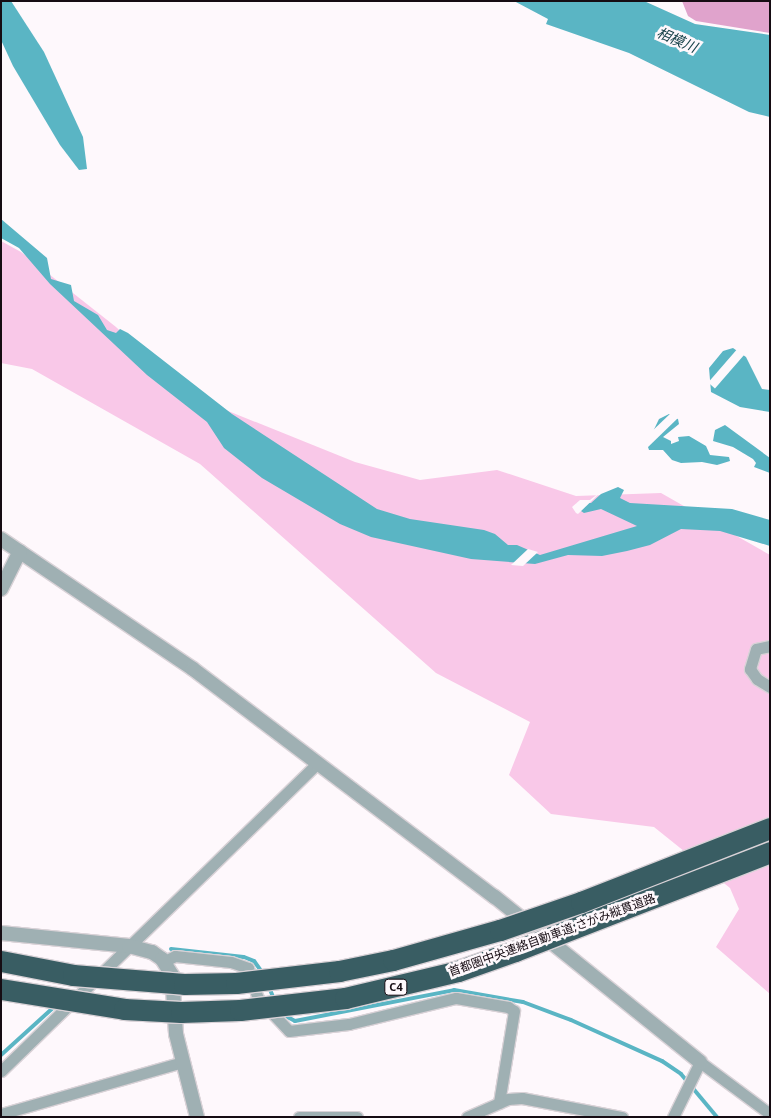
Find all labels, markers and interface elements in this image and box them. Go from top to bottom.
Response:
water label: 相模川 [654,24,700,56]
street label: 首都圏中央連絡自動車道;さがみ縦貫道路 [447,891,657,979]
road number: C4 [384,979,408,996]

